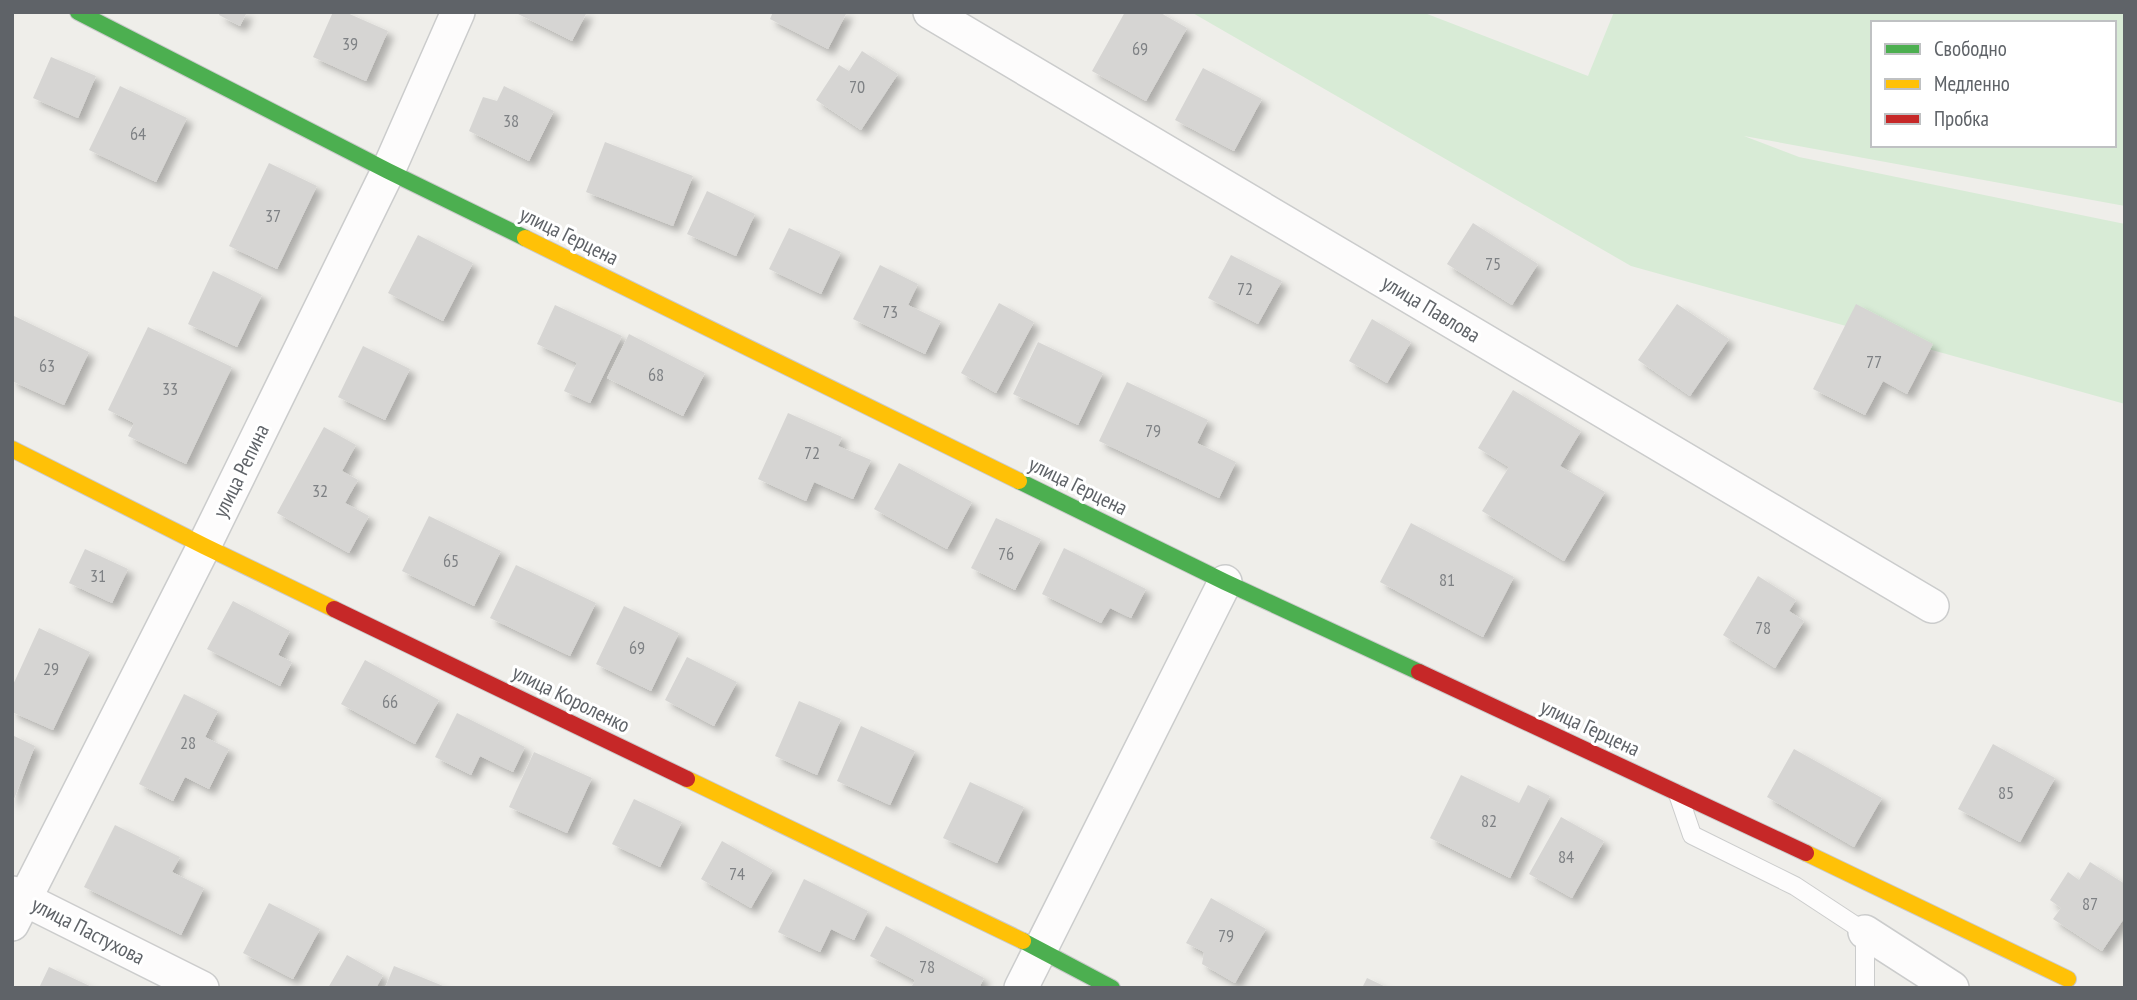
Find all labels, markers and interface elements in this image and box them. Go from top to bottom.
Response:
legend [1871,21,2116,147]
house number: 39 [342,32,358,55]
text: Свободно [1934,35,2007,62]
house number: 69 [1132,37,1148,60]
text: Медленно [1934,70,2010,97]
house number: 70 [849,75,865,98]
text: Пробка [1934,105,1989,132]
house number: 38 [503,109,519,132]
house number: 64 [130,122,146,145]
street label: улица Герцена [515,200,623,271]
house number: 37 [265,204,281,227]
house number: 75 [1485,252,1501,275]
street label: улица Павлова [1377,269,1485,348]
house number: 72 [1237,277,1253,300]
house number: 73 [882,300,898,323]
house number: 77 [1866,350,1882,373]
house number: 63 [39,354,55,377]
house number: 68 [648,363,664,386]
house number: 33 [162,377,178,400]
house number: 79 [1145,419,1161,442]
street label: улица Репина [206,420,275,522]
house number: 72 [804,441,820,464]
street label: улица Герцена [1024,450,1132,521]
house number: 32 [312,479,328,502]
house number: 76 [998,542,1014,565]
house number: 65 [443,549,459,572]
house number: 31 [90,564,106,587]
house number: 81 [1439,568,1455,591]
house number: 78 [1755,616,1771,639]
house number: 69 [629,636,645,659]
house number: 29 [43,657,59,680]
street label: улица Короленко [508,658,634,739]
house number: 66 [382,690,398,713]
street label: улица Герцена [1536,693,1644,762]
house number: 28 [180,731,196,754]
house number: 85 [1998,781,2014,804]
house number: 82 [1481,809,1497,832]
house number: 84 [1558,845,1574,868]
house number: 74 [729,862,745,885]
street label: улица Пастухова [27,891,149,971]
house number: 87 [2082,892,2098,915]
house number: 79 [1218,924,1234,947]
house number: 78 [919,955,935,978]

